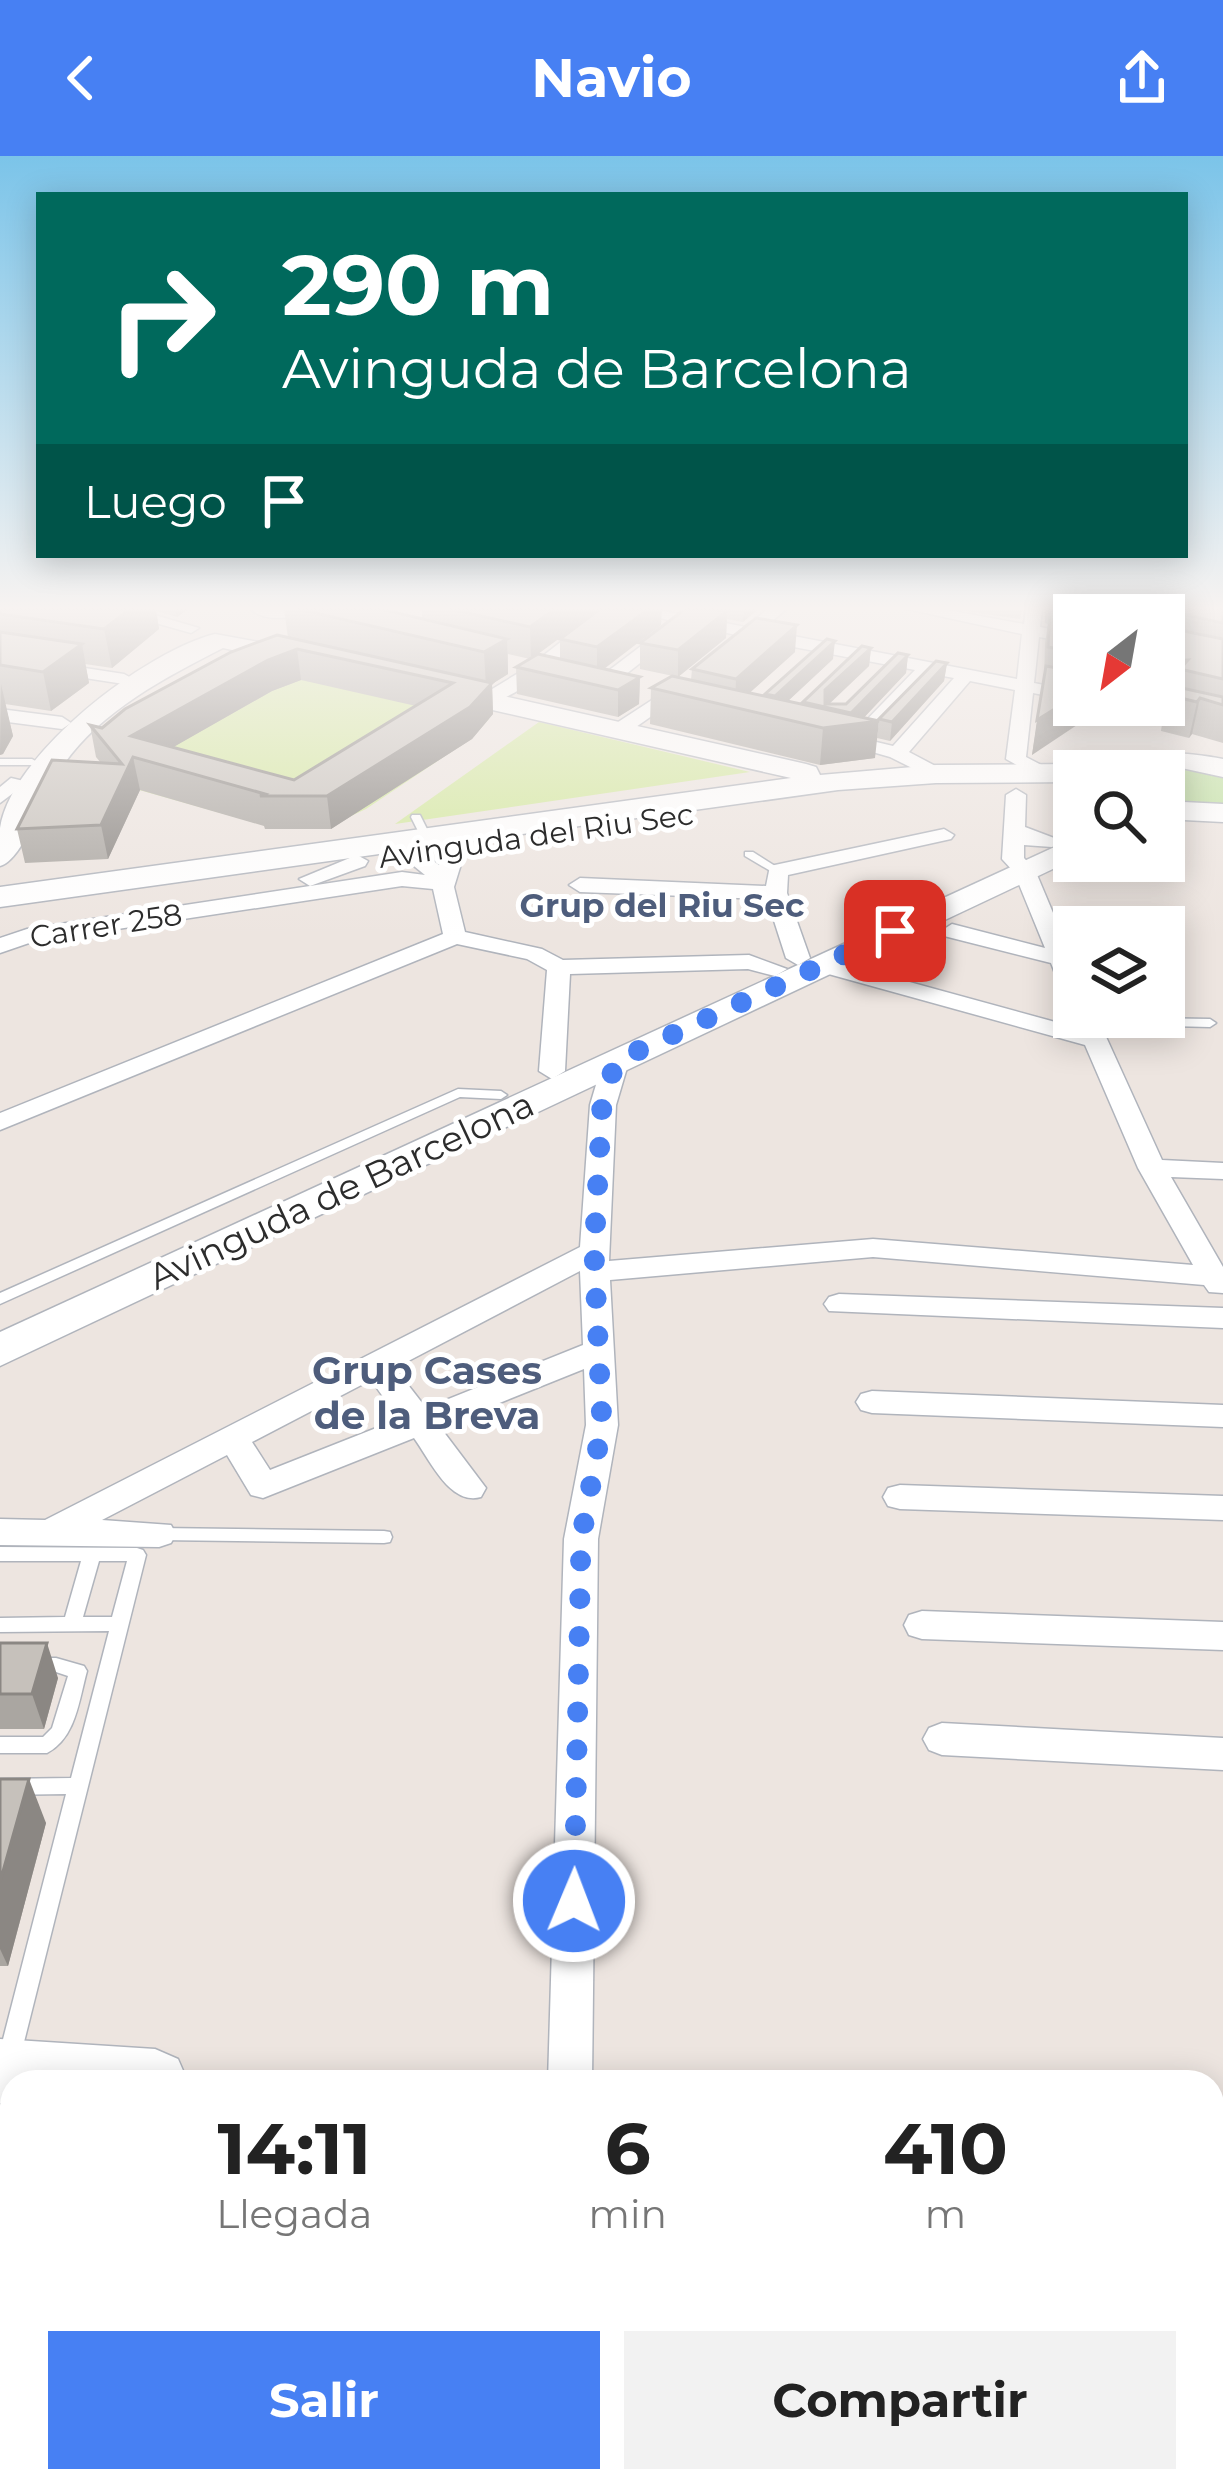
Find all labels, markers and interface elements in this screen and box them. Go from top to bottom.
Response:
icon: back [48,45,114,111]
text: Navio [531,45,692,111]
icon: share [1109,45,1175,111]
text: 290 m [282,234,554,336]
icon: right [84,240,240,396]
text: Avinguda de Barcelona [282,336,912,402]
icon: arrive [251,468,317,534]
text: Luego [84,474,227,529]
north arrow [1053,594,1185,726]
map controls [1053,594,1185,1038]
button: search [1053,750,1185,882]
street label: Avinguda del Riu Sec [376,795,696,876]
pin [844,880,946,982]
district label: Grup del Riu Sec [520,885,804,925]
street label: Carrer 258 [27,895,185,956]
icon: arrive [862,898,928,964]
button: layers [1053,906,1185,1038]
street label: Avinguda de Barcelona [141,1081,541,1299]
district label: Grup Cases de la Breva [312,1346,542,1439]
position arrow [511,1838,637,1964]
text: 14:11 [217,2104,371,2192]
text: 6 [605,2104,651,2192]
text: 410 [883,2104,1008,2192]
text: Llegada [216,2190,372,2238]
text: min [589,2190,667,2238]
text: m [925,2190,966,2238]
button: Salir [48,2331,600,2469]
button: Compartir [624,2331,1176,2469]

